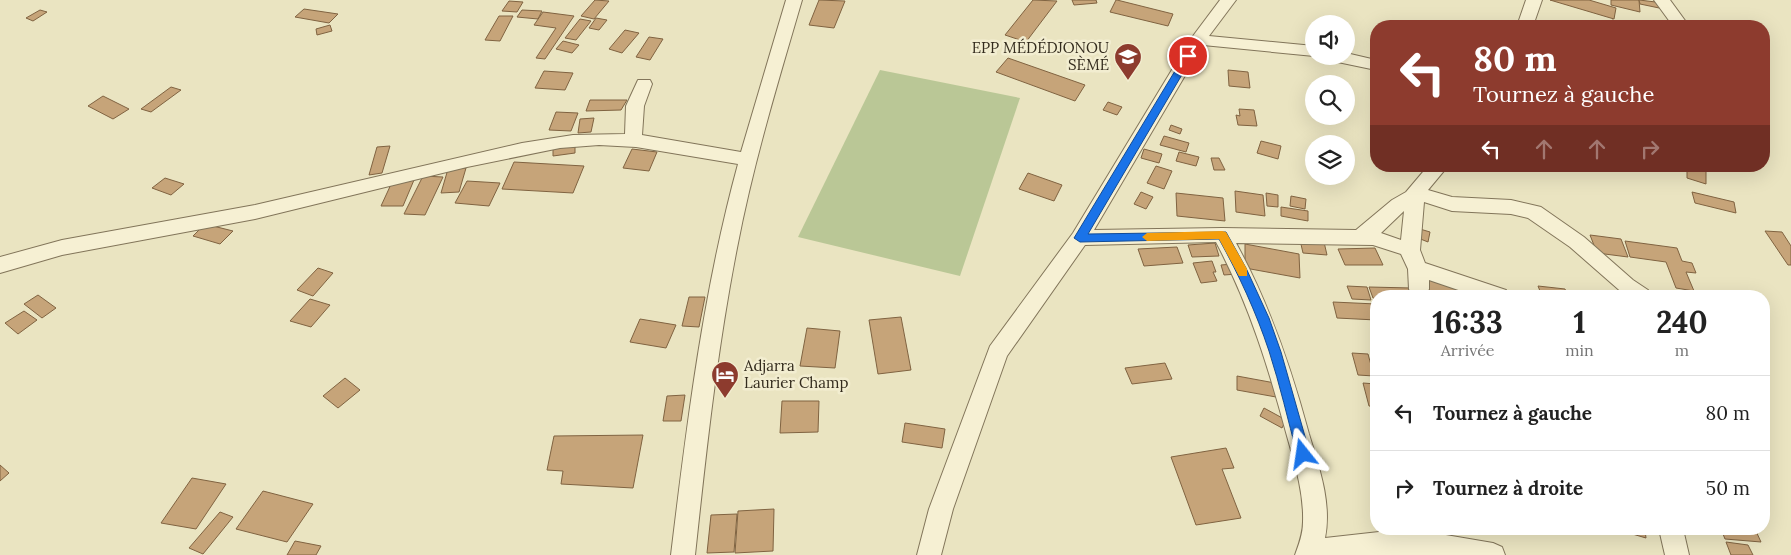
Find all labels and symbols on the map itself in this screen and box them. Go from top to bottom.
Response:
pin [1167,35,1209,77]
place label: EPP MÉDÉDJONOU SÈMÉ [972,38,1109,74]
school or university icon: EPP MÉDÉDJONOU SÈMÉ [1113,42,1143,81]
place label: Adjarra Laurier Champ [743,356,849,392]
hotel icon: Adjarra Laurier Champ [710,360,740,399]
position arrow [1276,427,1328,479]

